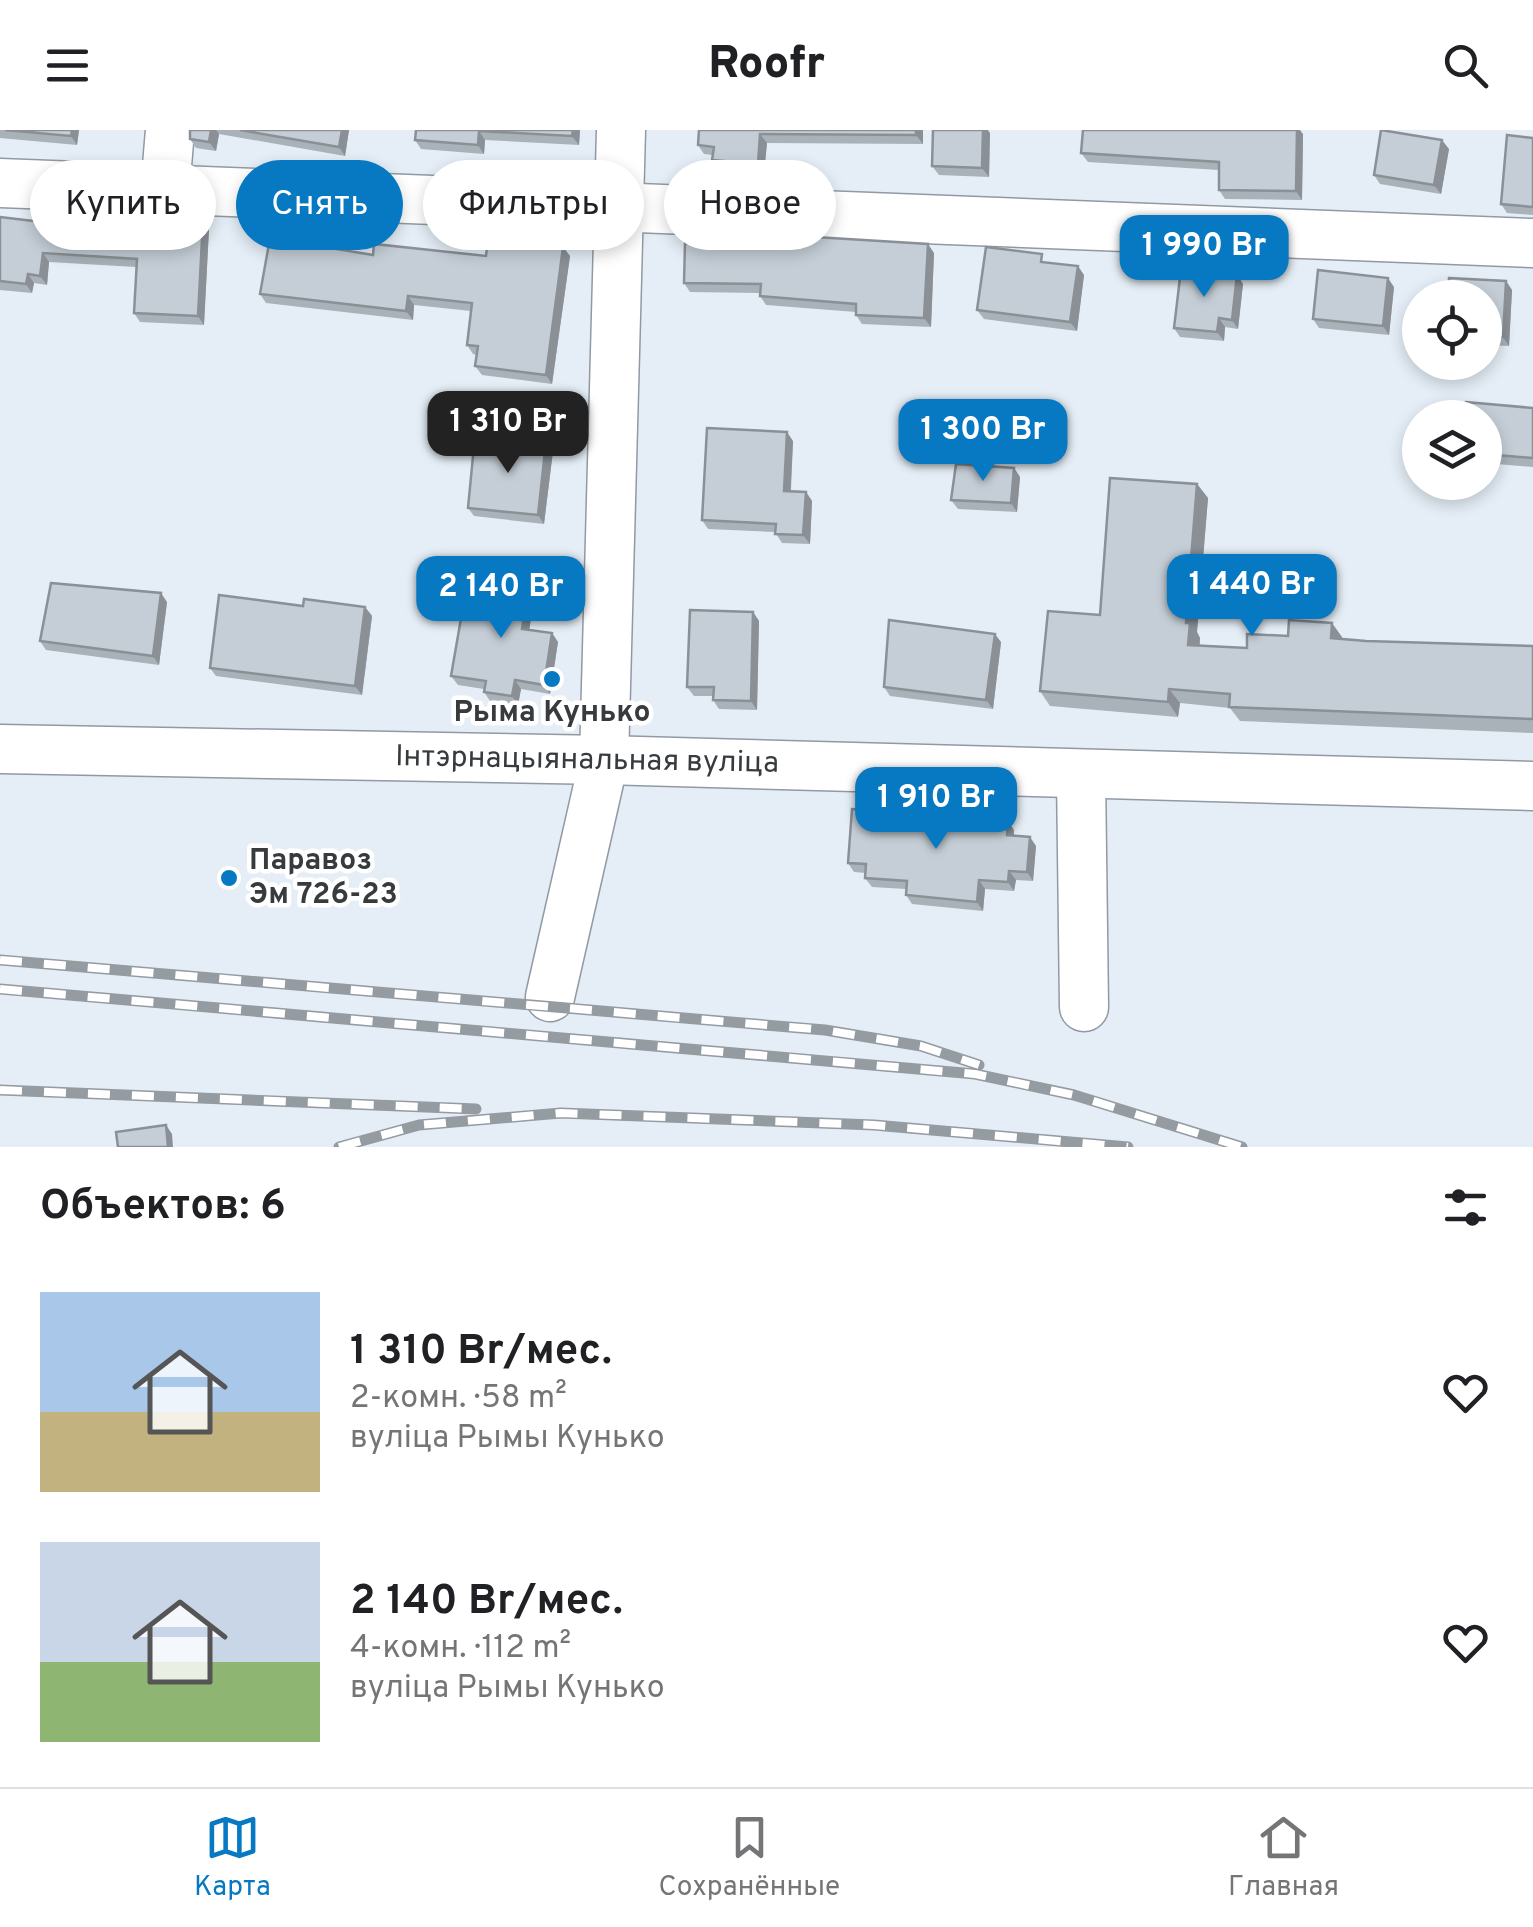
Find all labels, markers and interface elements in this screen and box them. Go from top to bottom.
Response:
text: Roofr [708,37,825,94]
icon: menu [40,38,95,93]
icon: search [1438,38,1493,93]
chip: Купить [30,160,216,250]
chip: Снять [236,160,403,250]
chip: Фильтры [423,160,644,250]
chip: Новое [664,160,836,250]
pin: 1 990 Br [1101,215,1307,300]
text: 1 990 Br [1142,227,1266,267]
map controls [1402,280,1502,500]
button: locate [1402,280,1502,380]
pin: 1 310 Br [405,391,611,476]
pin: 1 300 Br [880,399,1086,484]
button: layers [1402,400,1502,500]
text: 1 310 Br [449,403,567,443]
text: 1 300 Br [920,411,1046,451]
pin: 1 440 Br [1149,554,1355,639]
pin: 2 140 Br [398,556,604,641]
text: 1 440 Br [1189,566,1315,606]
text: 2 140 Br [438,568,564,608]
marker: Рыма Кунько [541,668,563,690]
place label: Рыма Кунько [453,695,651,732]
street label: Інтэрнацыянальная вуліца [395,739,779,783]
pin: 1 910 Br [833,767,1039,852]
text: 1 910 Br [877,779,995,819]
place label: Паравоз Эм 726-23 [249,843,398,914]
marker: Паравоз Эм 726-23 [218,867,240,889]
icon: filters [1438,1180,1493,1235]
text: Объектов: 6 [40,1181,286,1234]
text: 1 310 Br/мес. [350,1326,612,1379]
icon: home [120,1332,240,1452]
icon: heart [1438,1365,1493,1420]
text: 2-комн. · 58 m² [350,1379,567,1419]
text: вуліца Рымы Кунько [350,1419,665,1459]
text: 2 140 Br/мес. [350,1576,623,1629]
icon: home [120,1582,240,1702]
icon: heart [1438,1615,1493,1670]
text: 4-комн. · 112 m² [350,1629,571,1669]
text: вуліца Рымы Кунько [350,1669,665,1709]
tab: Карта [194,1810,271,1906]
tab: Сохранённые [659,1810,840,1906]
tab: Главная [1228,1810,1339,1906]

